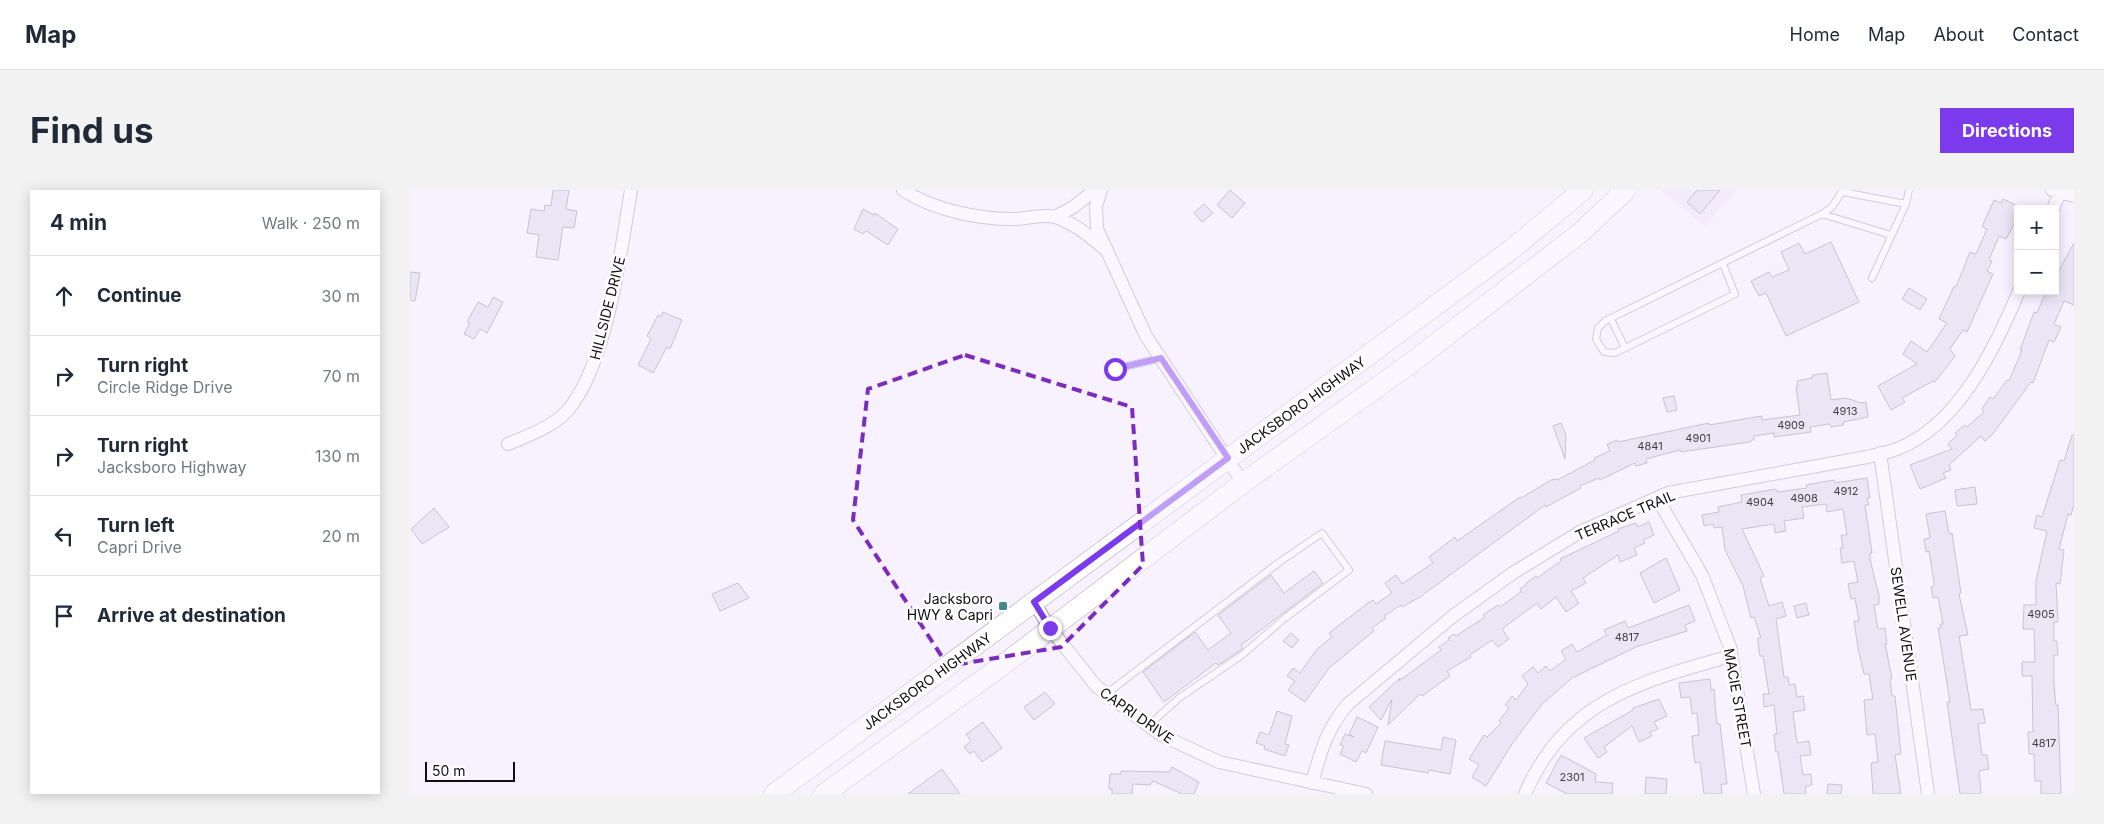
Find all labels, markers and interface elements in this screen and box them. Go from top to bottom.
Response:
text: Map [25,20,76,49]
text: Home [1790,24,1840,45]
text: Map [1868,24,1905,45]
text: About [1933,24,1984,45]
text: Contact [2012,24,2079,45]
button: Directions [1940,108,2074,153]
text: Find us [30,109,154,151]
map controls [2014,205,2059,295]
button: + [2014,205,2059,250]
text: 4 min [50,210,107,235]
text: Walk · 250 m [262,213,360,233]
button: − [2014,250,2059,295]
street label: HILLSIDE DRIVE [586,254,628,362]
icon: ahead [50,282,78,310]
text: Continue [97,284,182,307]
text: 30 m [322,286,360,306]
street label: JACKSBORO HIGHWAY [1233,352,1369,457]
text: Turn right [97,354,188,377]
route start [1104,358,1127,381]
icon: right [50,362,78,390]
text: 70 m [323,366,360,386]
text: Circle Ridge Drive [97,377,232,397]
house number: 4913 [1832,404,1858,418]
house number: 4909 [1777,418,1805,432]
house number: 4901 [1685,431,1711,445]
text: Turn right [97,434,188,457]
house number: 4841 [1637,439,1663,453]
icon: right [50,442,78,470]
text: 130 m [315,446,360,466]
text: Jacksboro Highway [97,457,247,477]
house number: 4912 [1833,484,1859,498]
street label: TERRACE TRAIL [1573,486,1677,544]
house number: 4908 [1790,491,1818,505]
house number: 4904 [1746,495,1774,509]
text: Turn left [97,514,175,537]
icon: left [50,522,78,550]
text: 20 m [322,526,360,546]
text: Capri Drive [97,537,182,557]
street label: SEWELL AVENUE [1888,566,1920,682]
place label: Jacksboro HWY & Capri [907,590,993,623]
marker: Jacksboro HWY & Capri [997,600,1009,612]
icon: arrive [50,602,78,630]
text: Arrive at destination [97,604,286,627]
house number: 4905 [2027,607,2055,621]
route end [1039,617,1062,640]
street label: JACKSBORO HIGHWAY [859,628,995,733]
house number: 4817 [1615,630,1639,644]
street label: MACIE STREET [1721,647,1755,749]
street label: CAPRI DRIVE [1097,683,1177,747]
house number: 4817 [2032,736,2056,750]
scale bar [425,759,515,782]
text: 50 m [432,762,466,779]
house number: 2301 [1560,770,1584,784]

